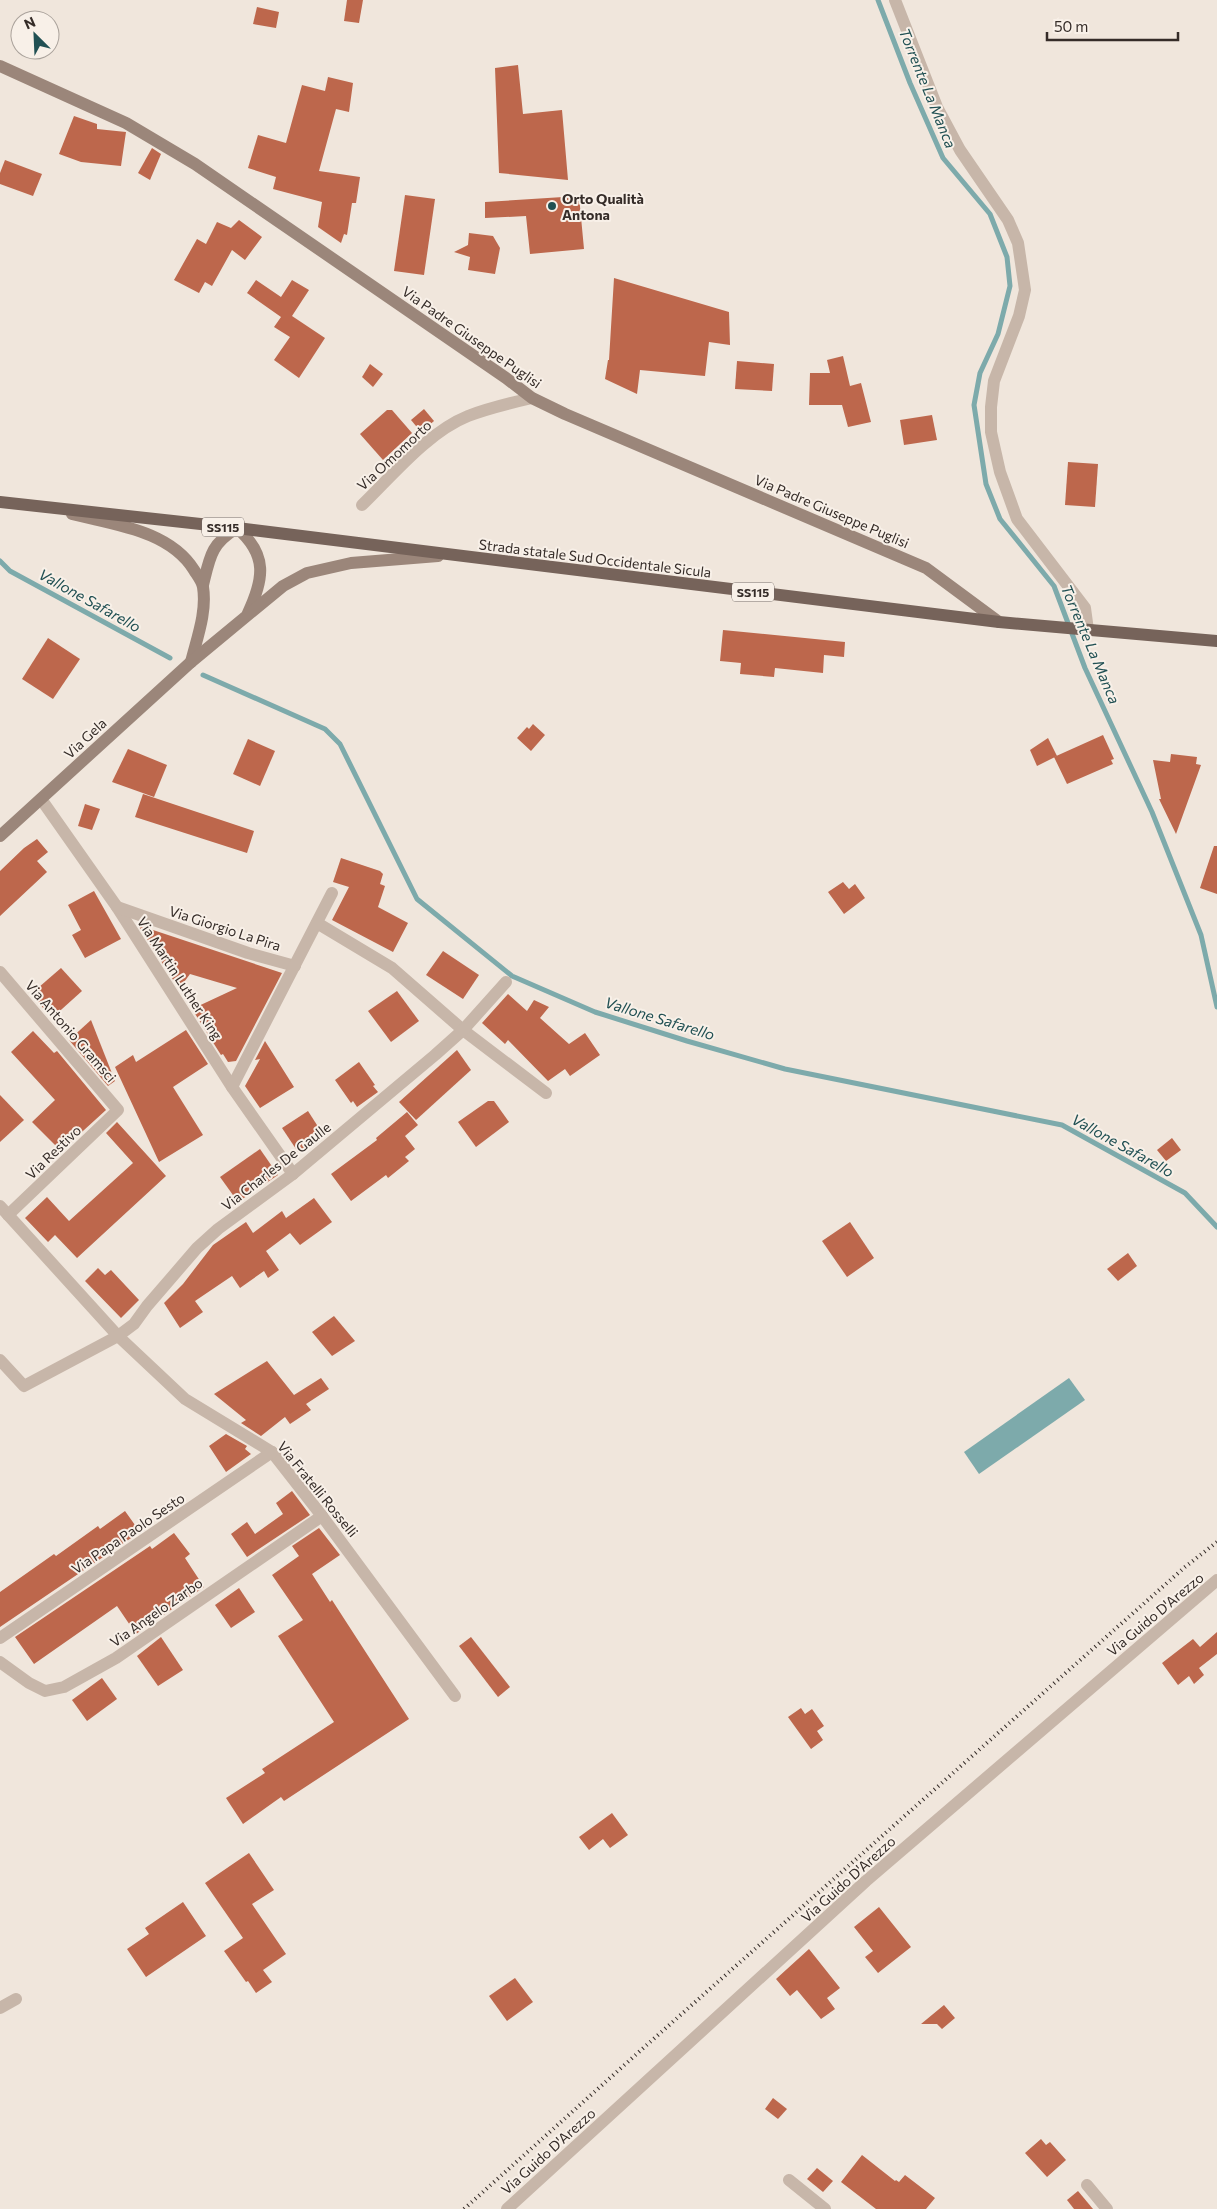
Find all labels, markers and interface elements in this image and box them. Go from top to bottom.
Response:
north arrow [10,10,60,60]
scale bar [1047,10,1178,42]
text: N [21,13,38,33]
text: 50 m [1054,17,1088,35]
water label: Torrente La Manca [896,25,960,151]
place label: Orto Qualità Antona [562,190,644,223]
marker: Orto Qualità Antona [546,200,558,212]
street label: Via Padre Giuseppe Puglisi [399,282,545,392]
street label: Via Omomorto [353,416,435,494]
street label: Via Padre Giuseppe Puglisi [752,471,912,551]
road number: SS115 [202,518,244,536]
street label: Strada statale Sud Occidentale Sicula [478,535,712,581]
water label: Vallone Safarello [36,565,144,635]
road number: SS115 [732,582,774,602]
water label: Torrente La Manca [1058,582,1124,706]
street label: Via Gela [60,714,110,762]
street label: Via Giorgio La Pira [167,902,283,954]
street label: Via Martin Luther King [134,913,226,1043]
street label: Via Antonio Gramsci [22,976,120,1086]
water label: Vallone Safarello [603,993,717,1043]
water label: Vallone Safarello [1069,1110,1177,1180]
street label: Via Charles De Gaulle [218,1118,334,1214]
street label: Via Restivo [22,1121,84,1183]
street label: Via Fratelli Rosselli [274,1438,362,1540]
street label: Via Papa Paolo Sesto [68,1489,188,1577]
street label: Via Guido D'Arezzo [1103,1569,1207,1659]
street label: Via Angelo Zarbo [106,1574,206,1650]
street label: Via Guido D'Arezzo [797,1832,899,1926]
street label: Via Guido D'Arezzo [497,2104,599,2198]

